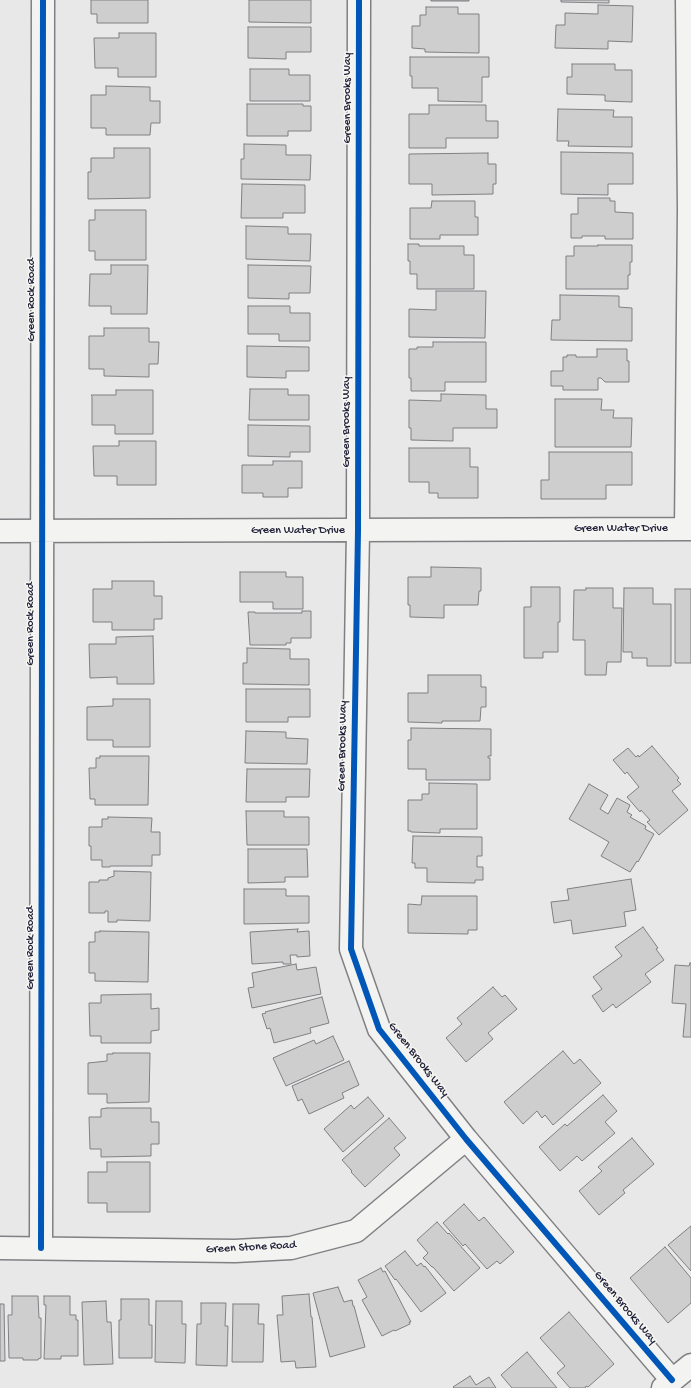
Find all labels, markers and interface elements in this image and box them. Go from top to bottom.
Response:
street label: Green Brooks Way [341,53,355,143]
street label: Green Rock Road [25,258,39,342]
street label: Green Brooks Way [340,377,354,467]
street label: Green Water Drive [574,522,668,536]
street label: Green Water Drive [251,524,345,538]
street label: Green Rock Road [24,582,38,666]
street label: Green Brooks Way [335,700,351,792]
street label: Green Rock Road [24,906,38,990]
street label: Green Brooks Way [384,1020,452,1100]
street label: Green Stone Road [205,1238,297,1258]
street label: Green Brooks Way [590,1269,660,1347]

